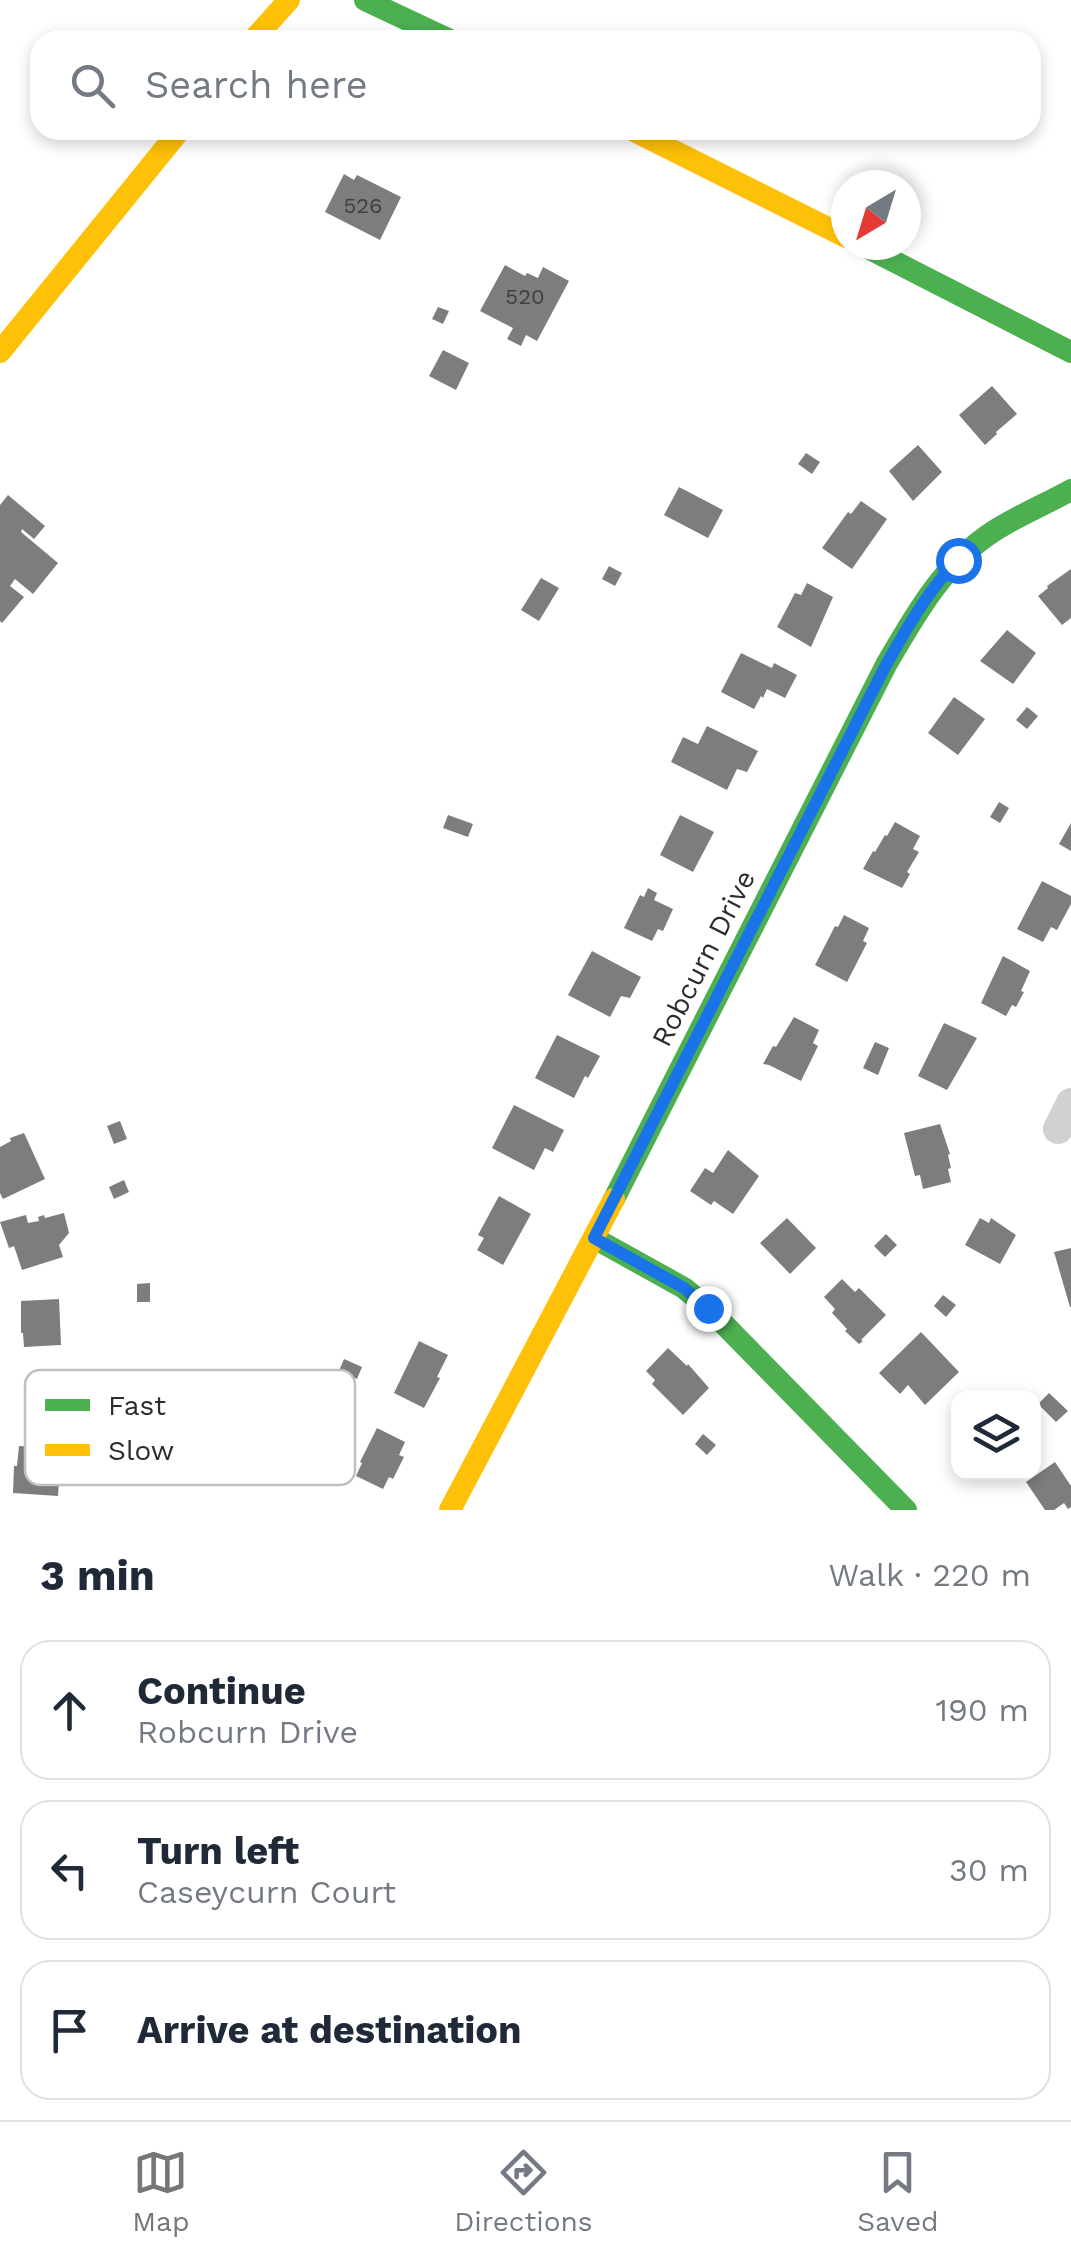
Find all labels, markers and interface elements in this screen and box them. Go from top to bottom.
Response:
search box [30,30,1041,140]
icon: search [65,58,120,113]
text: Search here [145,63,368,107]
north arrow [831,170,921,260]
house number: 526 [343,193,383,218]
house number: 520 [505,284,545,309]
route start [936,538,982,584]
street label: Robcurn Drive [645,865,762,1052]
route end [686,1286,732,1332]
legend [25,1370,355,1485]
text: Fast [108,1389,166,1422]
map controls [951,1390,1041,1480]
button: layers [951,1390,1041,1480]
text: Slow [108,1434,174,1467]
text: 3 min [40,1551,155,1600]
text: Walk · 220 m [829,1556,1031,1594]
text: Continue [137,1669,306,1713]
icon: ahead [42,1683,97,1738]
text: 190 m [935,1691,1029,1729]
text: Robcurn Drive [137,1713,358,1751]
text: Turn left [137,1829,299,1873]
icon: left [42,1843,97,1898]
text: 30 m [949,1851,1029,1889]
text: Caseycurn Court [137,1873,396,1911]
icon: arrive [42,2003,97,2058]
text: Arrive at destination [137,2008,522,2052]
tab: Map [132,2145,190,2238]
tab: Directions [454,2145,593,2238]
tab: Saved [857,2145,939,2238]

